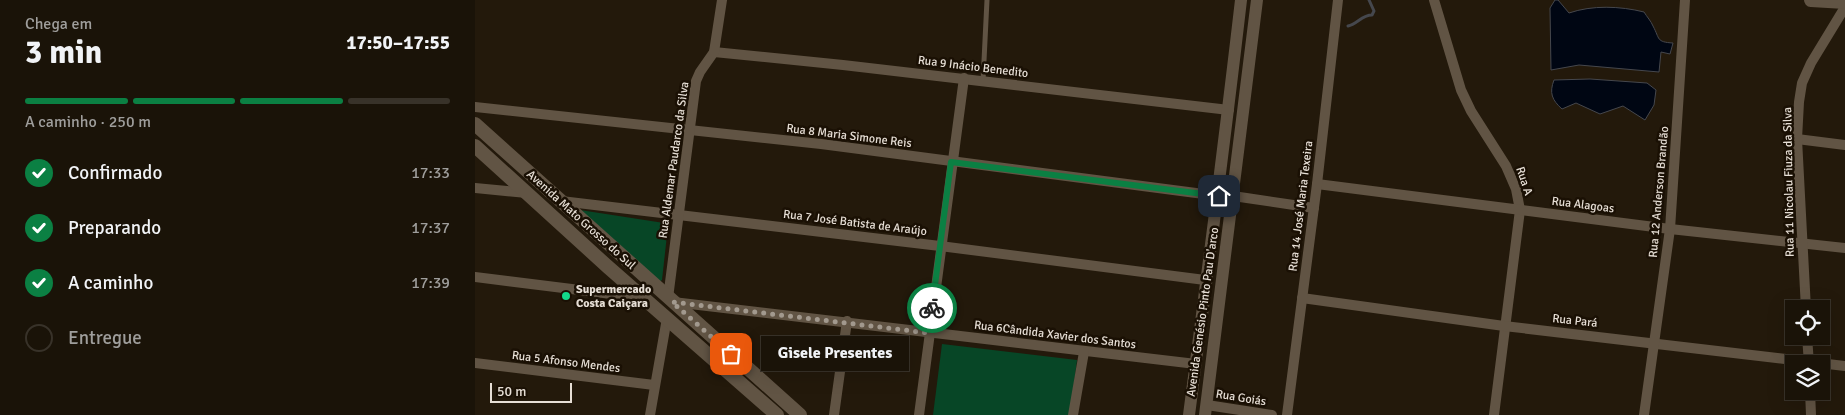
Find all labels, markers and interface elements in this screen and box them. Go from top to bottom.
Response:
text: Chega em [25,14,92,34]
text: 17:50–17:55 [346,31,450,55]
text: 3 min [25,33,102,72]
street label: Rua 9 Inácio Benedito [917,53,1029,81]
street label: Rua Aldemar Paudarco da Silva [656,81,692,239]
street label: Rua 11 Nicolau Fiuza da Silva [1780,107,1798,257]
text: A caminho · 250 m [25,112,151,132]
street label: Rua 8 Maria Simone Reis [785,121,913,151]
street label: Rua 12 Anderson Brandão [1646,126,1672,258]
street label: Rua 14 José Maria Texeira [1286,140,1316,272]
icon: check [25,159,53,187]
text: Confirmado [68,161,162,185]
text: 17:33 [411,163,450,183]
street label: Rua A [1512,165,1536,198]
street label: Avenida Mato Grosso do Sul [523,167,639,273]
pin [1198,175,1240,217]
icon: home [1205,182,1233,210]
street label: Rua Alagoas [1551,194,1615,216]
street label: Rua 7 José Batista de Araújo [782,207,928,239]
icon: check [25,214,53,242]
text: Preparando [68,216,161,240]
text: 17:37 [411,218,450,238]
street label: Avenida Genésio Pinto Pau D'arco [1184,226,1222,398]
icon: check [25,269,53,297]
text: A caminho [68,271,153,295]
text: 17:39 [411,273,450,293]
place label: Supermercado Costa Caiçara [576,282,651,311]
courier [907,283,957,333]
marker: Supermercado Costa Caiçara [560,290,572,302]
icon: bike [918,294,946,322]
map controls [1785,300,1830,400]
button: locate [1785,300,1830,345]
street label: Rua Pará [1552,311,1598,331]
street label: Rua 6Cândida Xavier dos Santos [973,318,1137,352]
text: Entregue [68,326,142,350]
pin [710,333,752,375]
callout: Gisele Presentes [761,336,909,372]
icon: bag [717,340,745,368]
text: Gisele Presentes [778,343,892,363]
street label: Rua 5 Afonso Mendes [511,348,621,376]
button: layers [1785,355,1830,400]
scale bar [490,380,573,403]
text: 50 m [497,383,526,400]
street label: Rua Goiás [1215,387,1267,409]

